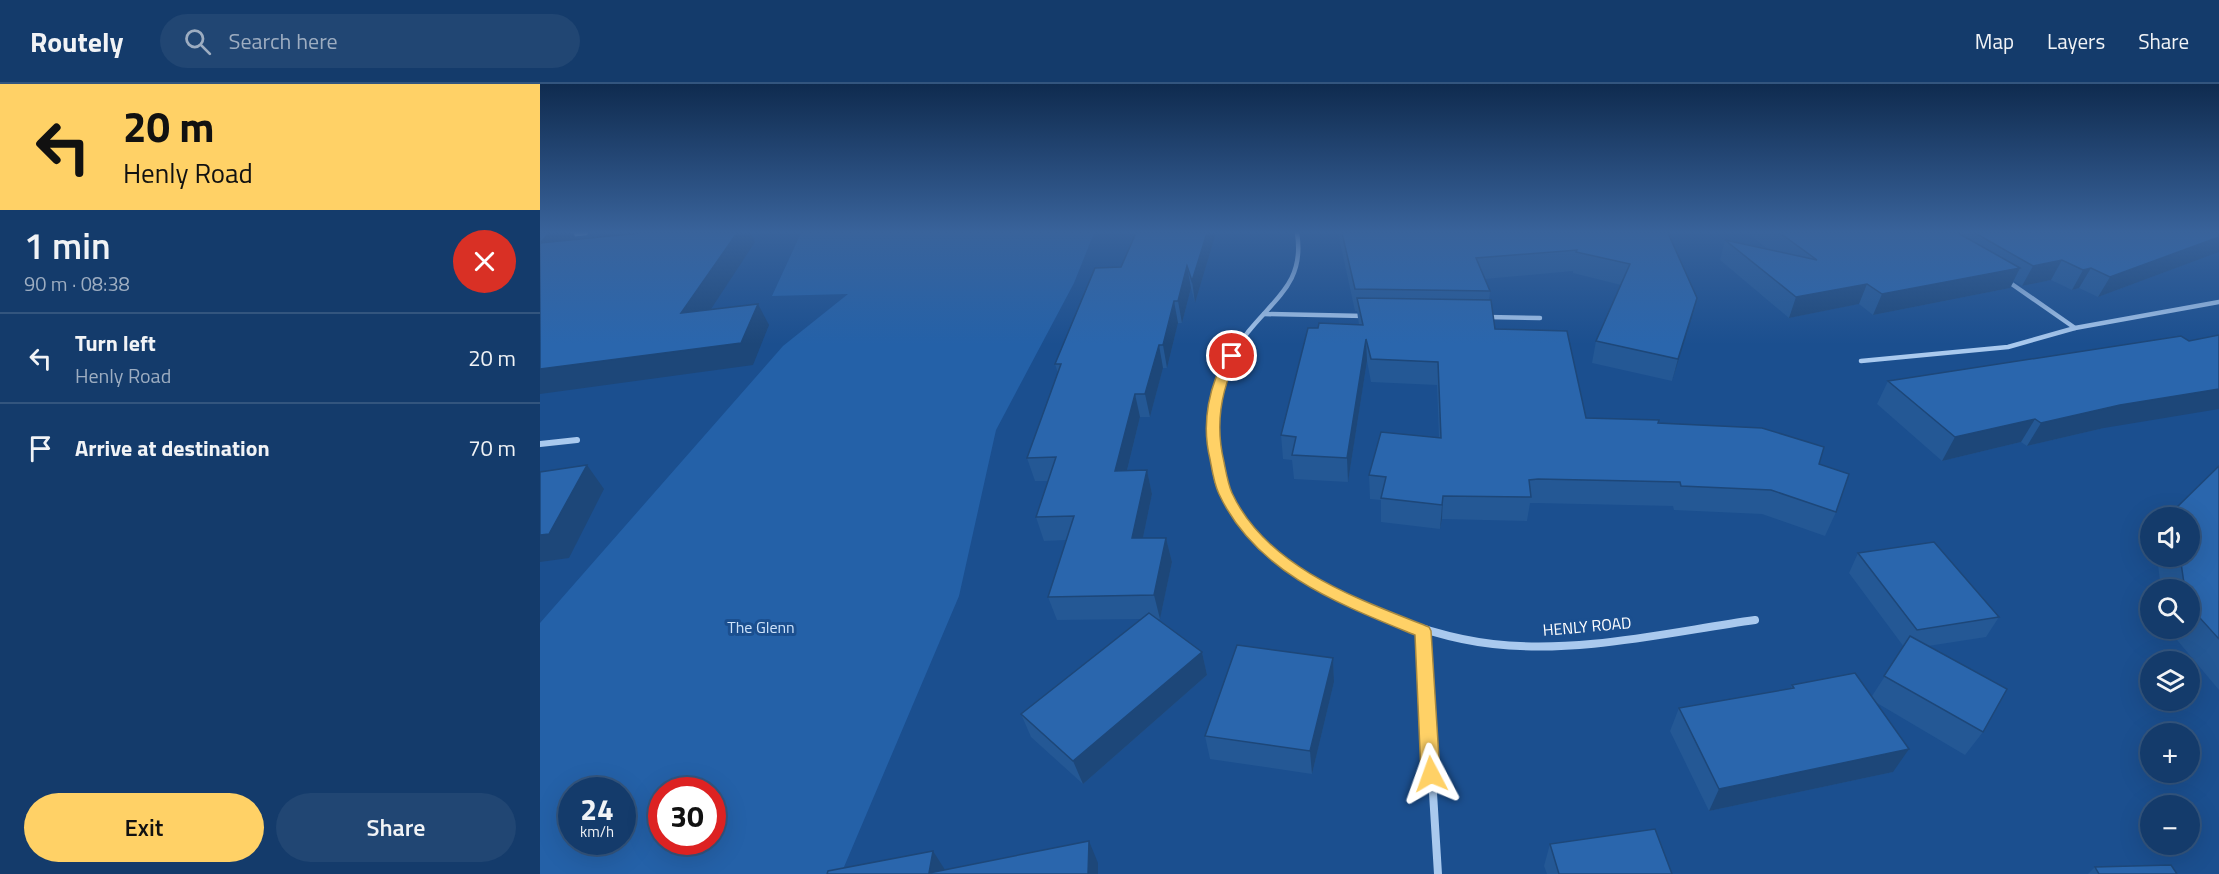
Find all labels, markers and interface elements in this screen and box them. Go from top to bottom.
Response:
search box [160,14,580,68]
text: Routely [30,20,124,63]
text: Search here [229,24,338,58]
icon: search [181,25,214,58]
text: Map [1975,25,2014,57]
text: Layers [2047,25,2105,57]
text: Share [2138,25,2189,57]
text: 20 m [123,94,215,158]
icon: left [24,108,102,186]
text: Henly Road [123,152,253,193]
text: 1 min [24,218,111,273]
button: close [453,230,516,293]
text: 90 m · 08:38 [24,268,130,299]
text: Turn left [75,326,156,360]
pin [1206,330,1257,381]
icon: arrive [1215,339,1248,372]
text: 20 m [468,341,516,375]
icon: left [24,342,57,375]
text: Henly Road [75,360,171,391]
text: Arrive at destination [75,431,270,465]
text: 70 m [468,431,516,465]
icon: arrive [24,432,57,465]
map controls [2140,507,2200,855]
button: sound [2140,507,2200,567]
button: search [2140,579,2200,639]
street label: HENLY ROAD [1542,610,1632,642]
park label: The Glenn [727,615,795,639]
button: layers [2140,651,2200,711]
button: + [2140,723,2200,783]
position arrow [1399,742,1463,806]
speed limit sign: 30 [648,777,726,855]
text: 24 [580,786,614,832]
button: Exit [24,793,264,862]
button: Share [276,793,516,862]
button: − [2140,795,2200,855]
text: km/h [580,820,614,843]

